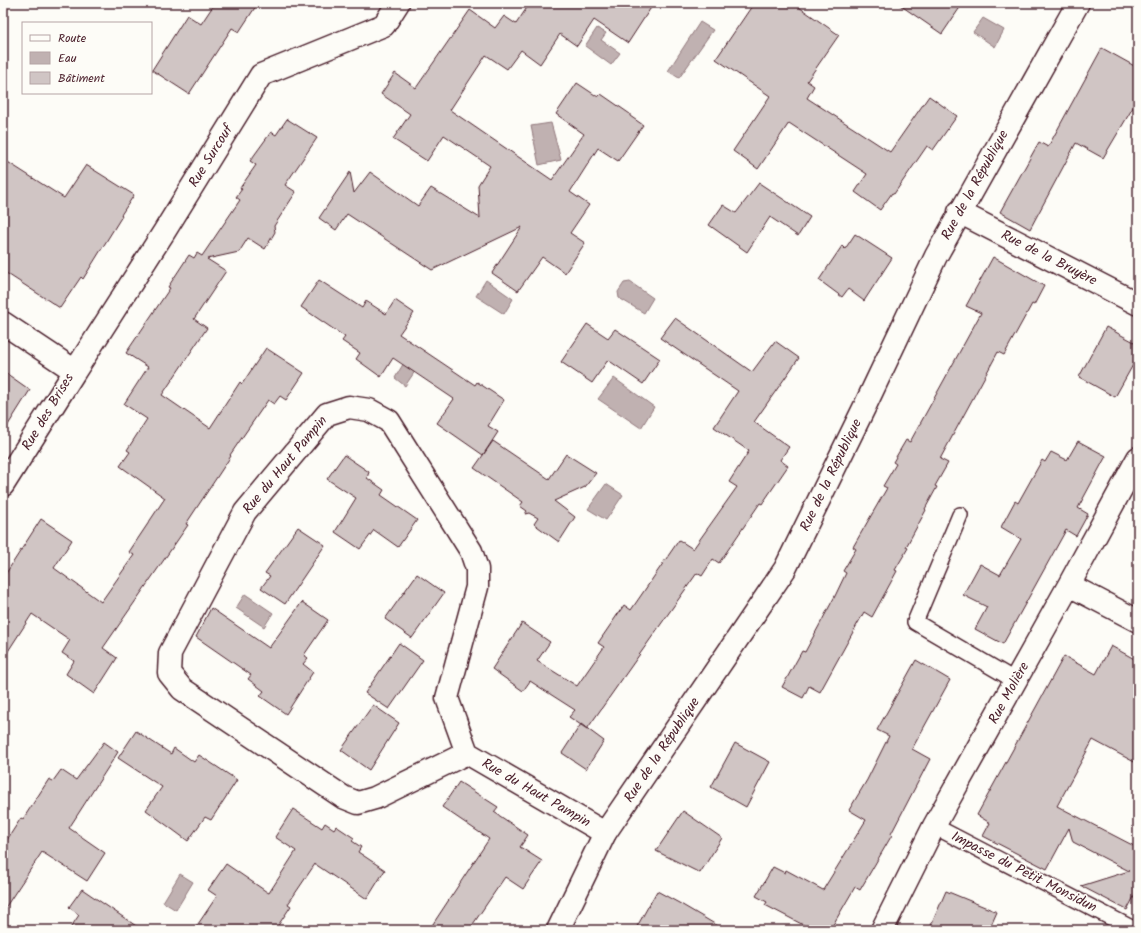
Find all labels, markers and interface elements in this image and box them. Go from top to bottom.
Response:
legend [22,22,152,94]
text: Route [58,29,87,48]
text: Eau [58,49,77,68]
text: Bâtiment [58,69,105,88]
street label: Rue Surcouf [183,119,240,192]
street label: Rue de la République [936,125,1015,244]
street label: Rue de la Bruyère [997,224,1102,292]
street label: Rue des Brises [16,369,80,455]
street label: Rue du Haut Pampin [237,411,333,519]
street label: Rue de la République [794,414,868,535]
street label: Rue Molière [983,657,1035,728]
street label: Rue de la République [619,692,706,807]
street label: Rue du Haut Pampin [477,753,595,833]
street label: Impasse du Petit Monsidun [947,826,1101,918]

